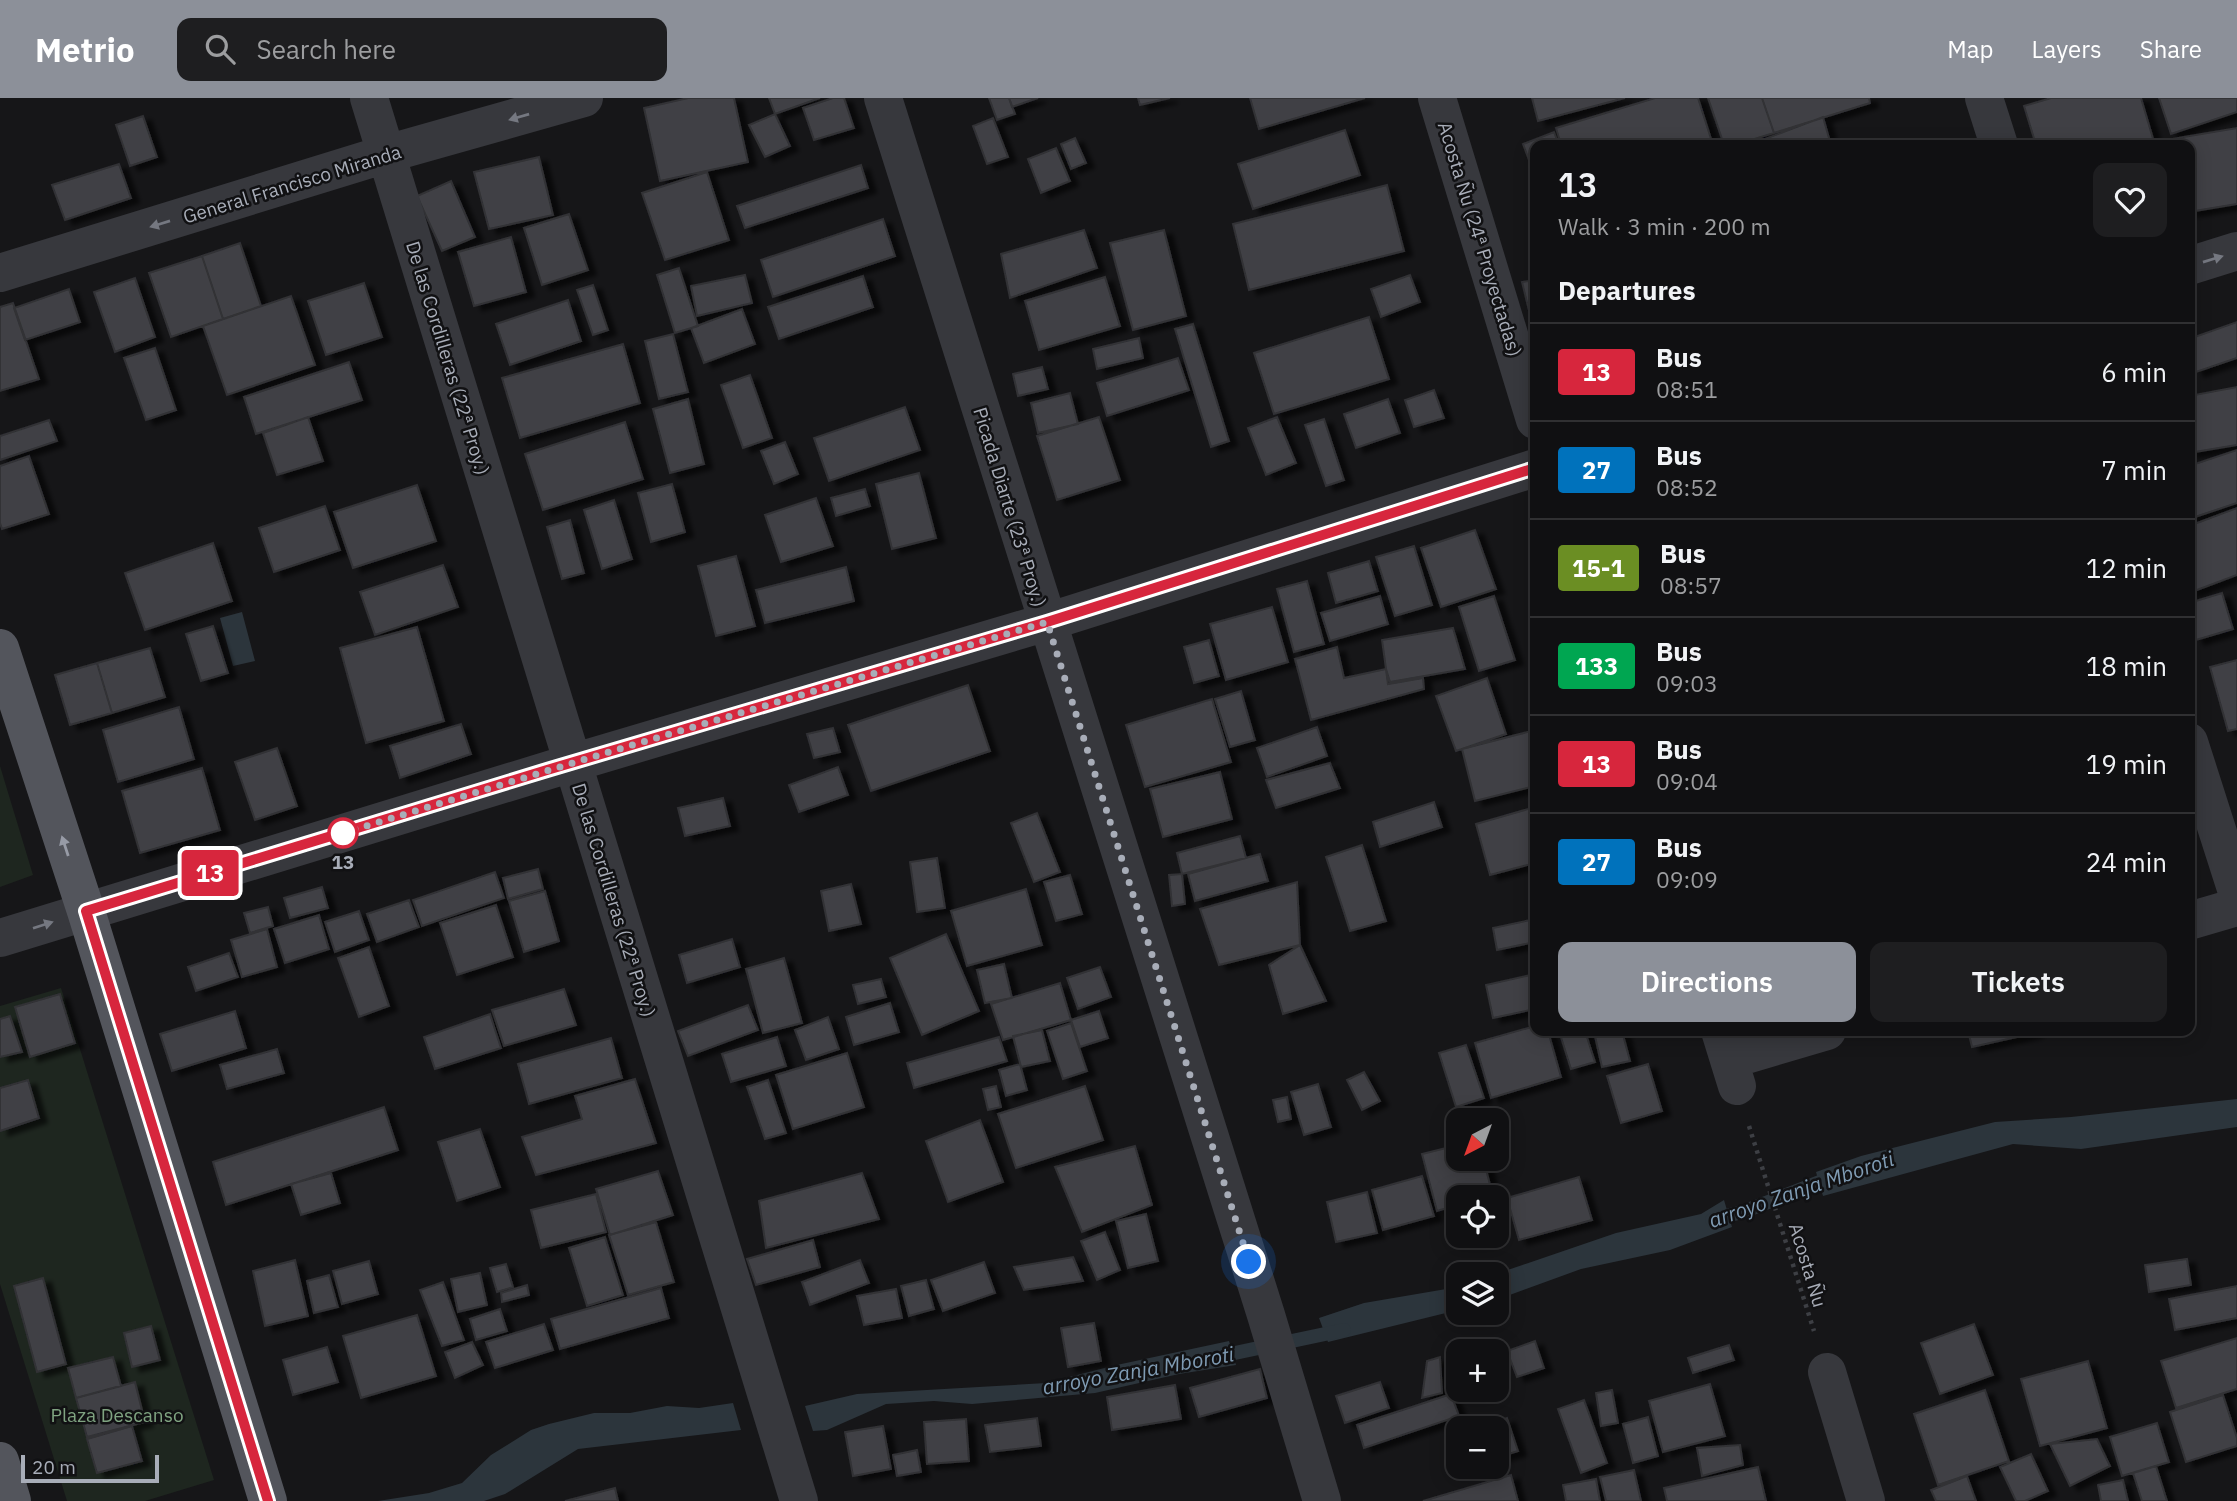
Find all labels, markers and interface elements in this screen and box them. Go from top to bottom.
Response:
search box [177,18,667,81]
text: Metrio [35,28,135,71]
icon: search [201,30,239,68]
text: Search here [257,32,396,66]
text: Map [1947,33,1994,65]
text: Layers [2032,33,2102,65]
text: Share [2140,33,2202,65]
one-way arrow [508,112,529,122]
street label: Acosta Ñu (24ª Proyectadas) [1433,119,1527,359]
street label: General Francisco Miranda [180,139,404,229]
text: 13 [1558,163,1598,206]
button: heart [2093,163,2167,237]
text: Walk · 3 min · 200 m [1558,211,1771,241]
one-way arrow [149,219,170,229]
street label: De las Cordilleras (22ª Proy.) [401,238,495,478]
one-way arrow [2203,253,2224,263]
text: Departures [1558,273,1696,307]
text: Bus [1656,340,1702,374]
text: 6 min [2101,355,2167,389]
text: 13 [1582,356,1611,388]
text: 08:51 [1656,374,1718,404]
street label: Picada Diarte (23ª Proy.) [968,404,1052,610]
text: Bus [1656,438,1702,472]
text: 7 min [2101,453,2167,487]
text: 27 [1582,454,1611,486]
text: 08:52 [1656,472,1718,502]
text: Bus [1660,536,1706,570]
text: 12 min [2086,551,2167,585]
text: 15-1 [1572,552,1625,584]
text: 08:57 [1660,570,1722,600]
text: Bus [1656,634,1702,668]
text: 18 min [2086,649,2167,683]
text: 133 [1575,650,1618,682]
text: 09:03 [1656,668,1718,698]
text: Bus [1656,732,1702,766]
text: 19 min [2086,747,2167,781]
text: 13 [1582,748,1611,780]
text: 09:04 [1656,766,1718,796]
street label: De las Cordilleras (22ª Proy.) [567,780,661,1020]
marker: 13 [328,818,358,848]
text: Bus [1656,830,1702,864]
one-way arrow [59,835,70,856]
text: 24 min [2086,845,2167,879]
text: 27 [1582,846,1611,878]
line badge: 13 [178,850,242,896]
place label: 13 [332,850,354,874]
text: 13 [196,857,224,889]
text: 09:09 [1656,864,1718,894]
one-way arrow [33,919,54,929]
button: Directions [1558,942,1856,1022]
button: Tickets [1870,942,2167,1022]
north arrow [1446,1108,1508,1171]
map controls [1446,1108,1509,1479]
water label: arroyo Zanja Mboroti [1705,1144,1898,1234]
button: locate [1446,1185,1509,1248]
street label: Acosta Ñu [1784,1220,1832,1310]
your location [1231,1244,1266,1279]
button: layers [1446,1262,1509,1325]
water label: arroyo Zanja Mboroti [1040,1339,1237,1401]
button: + [1446,1339,1509,1402]
park label: Plaza Descanso [50,1403,184,1427]
button: − [1446,1416,1509,1479]
scale bar [21,1452,159,1484]
text: 20 m [32,1455,76,1479]

